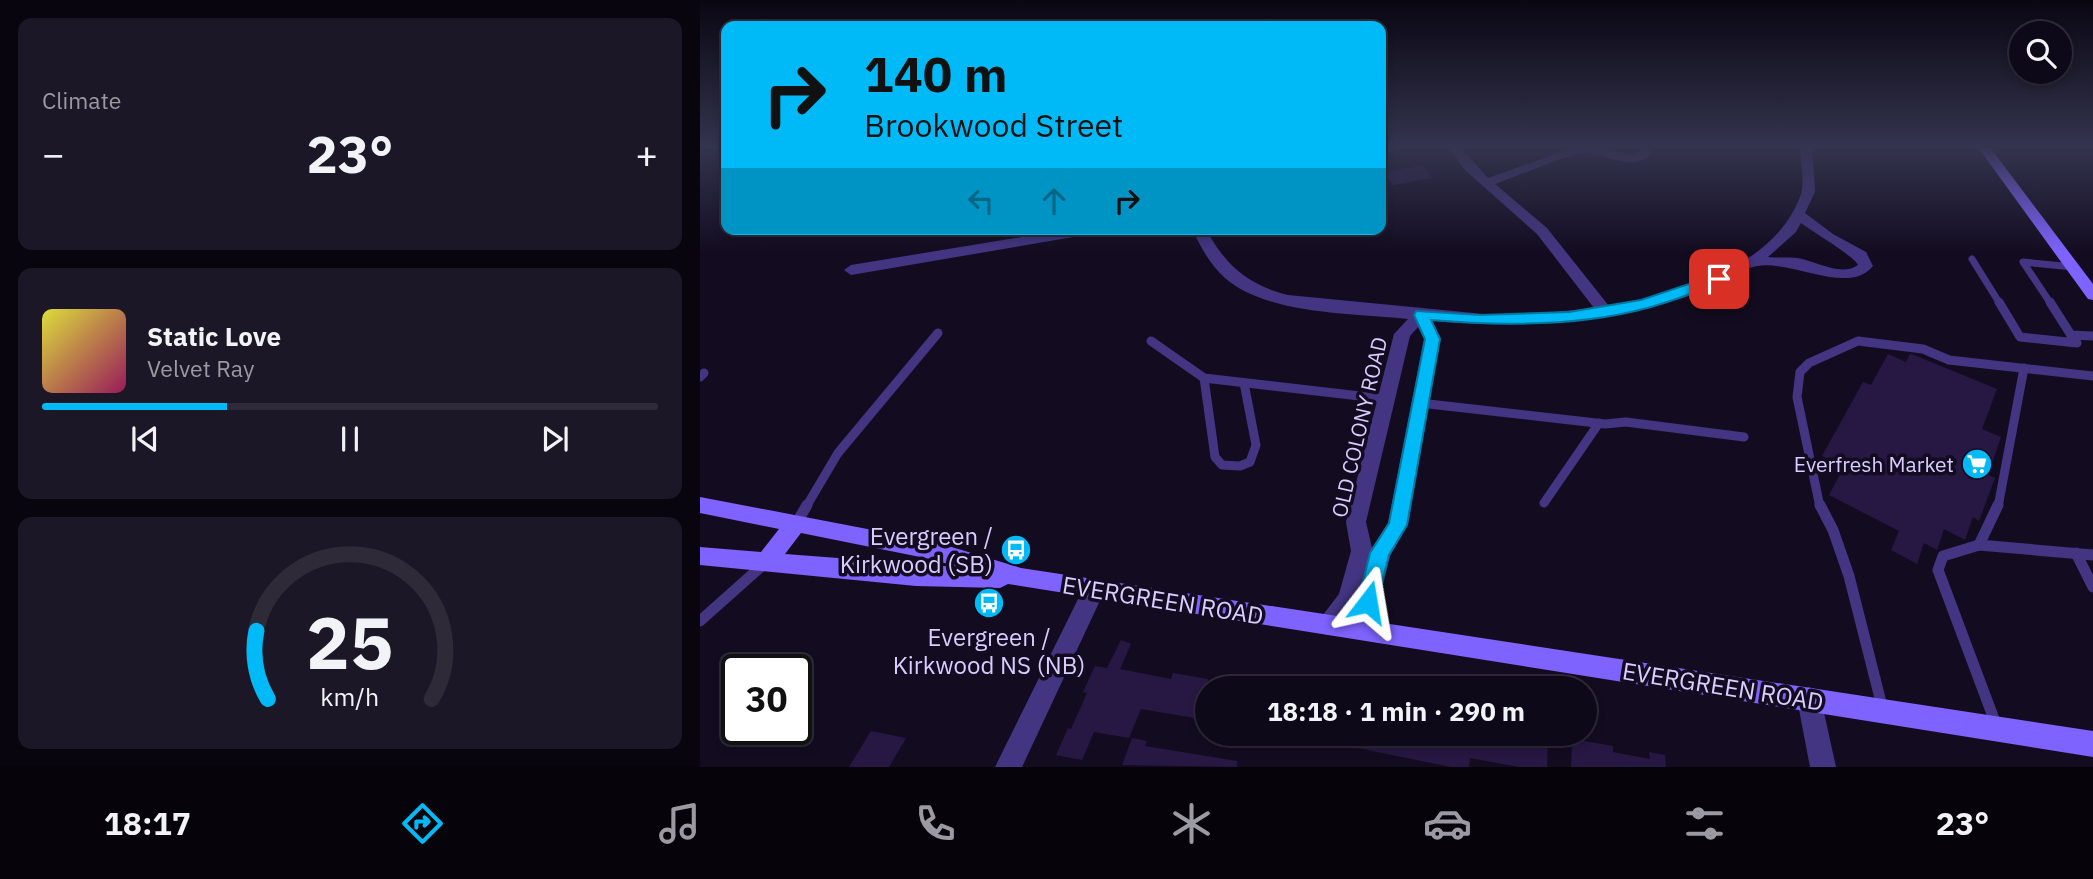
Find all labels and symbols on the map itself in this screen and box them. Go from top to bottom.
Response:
pin [1689,249,1749,309]
street label: OLD COLONY ROAD [1325,334,1393,520]
supermarket icon: Everfresh Market [1960,447,1994,481]
place label: Everfresh Market [1794,450,1954,478]
place label: Evergreen / Kirkwood (SB) [840,520,993,580]
bus stop icon: Evergreen / Kirkwood (SB) [999,533,1033,567]
position arrow [1331,565,1405,639]
street label: EVERGREEN ROAD [1060,568,1266,632]
bus stop icon: Evergreen / Kirkwood NS (NB) [972,586,1006,620]
place label: Evergreen / Kirkwood NS (NB) [893,621,1085,681]
speed limit sign: 30 [721,654,812,745]
street label: EVERGREEN ROAD [1620,654,1826,718]

